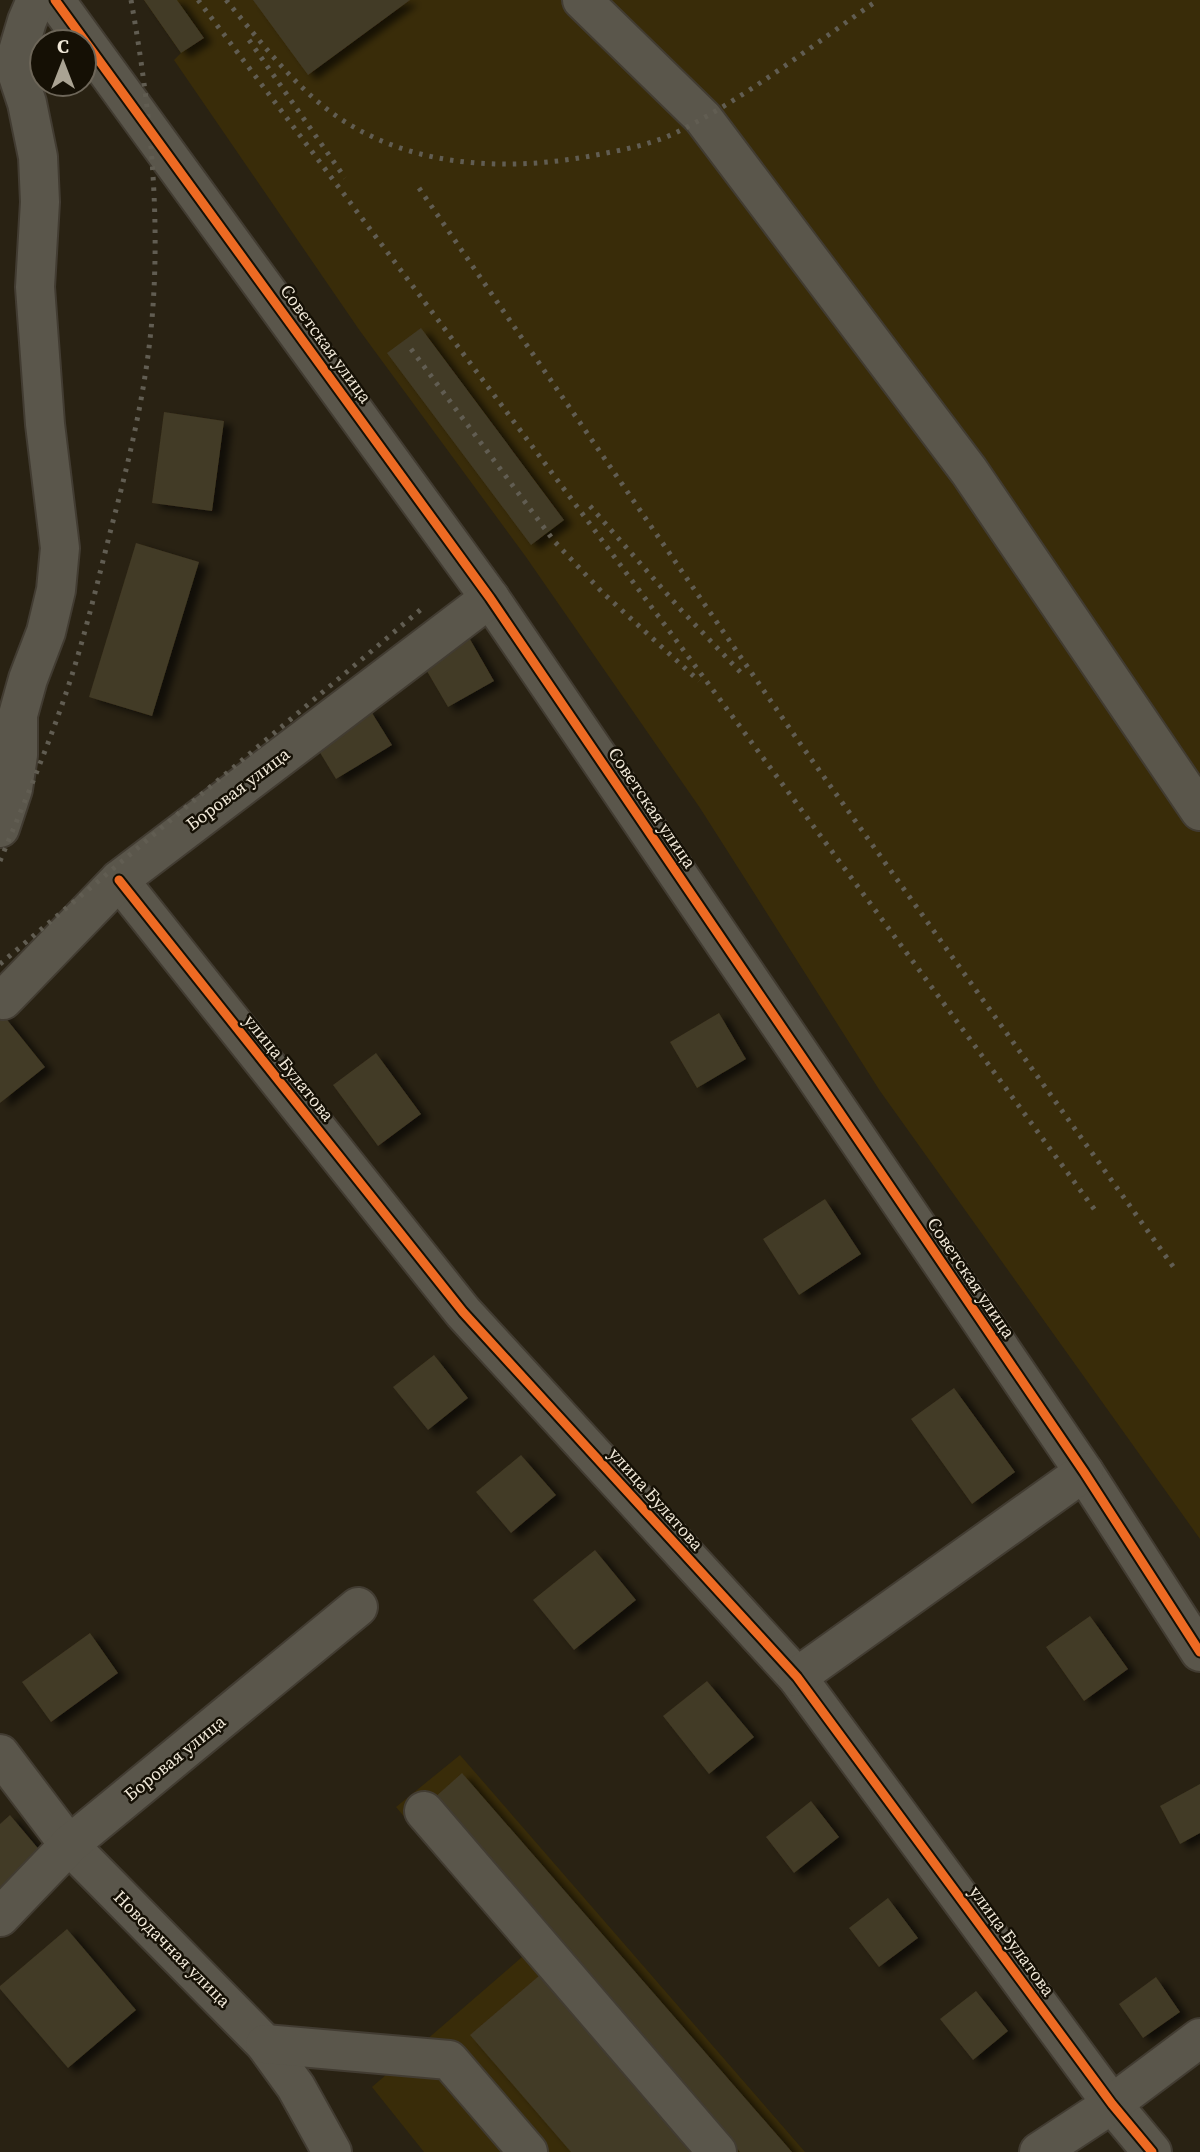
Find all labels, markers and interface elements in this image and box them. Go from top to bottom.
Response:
north arrow [28,28,98,98]
text: С [57,33,69,59]
street label: Советская улица [275,279,379,409]
street label: Боровая улица [181,741,295,836]
street label: Советская улица [603,742,703,874]
street label: улица Булатова [238,1009,341,1127]
street label: Советская улица [922,1212,1022,1344]
street label: улица Булатова [603,1442,710,1556]
street label: Боровая улица [119,1708,231,1806]
street label: улица Булатова [964,1880,1062,2002]
street label: Новодачная улица [108,1885,237,2013]

